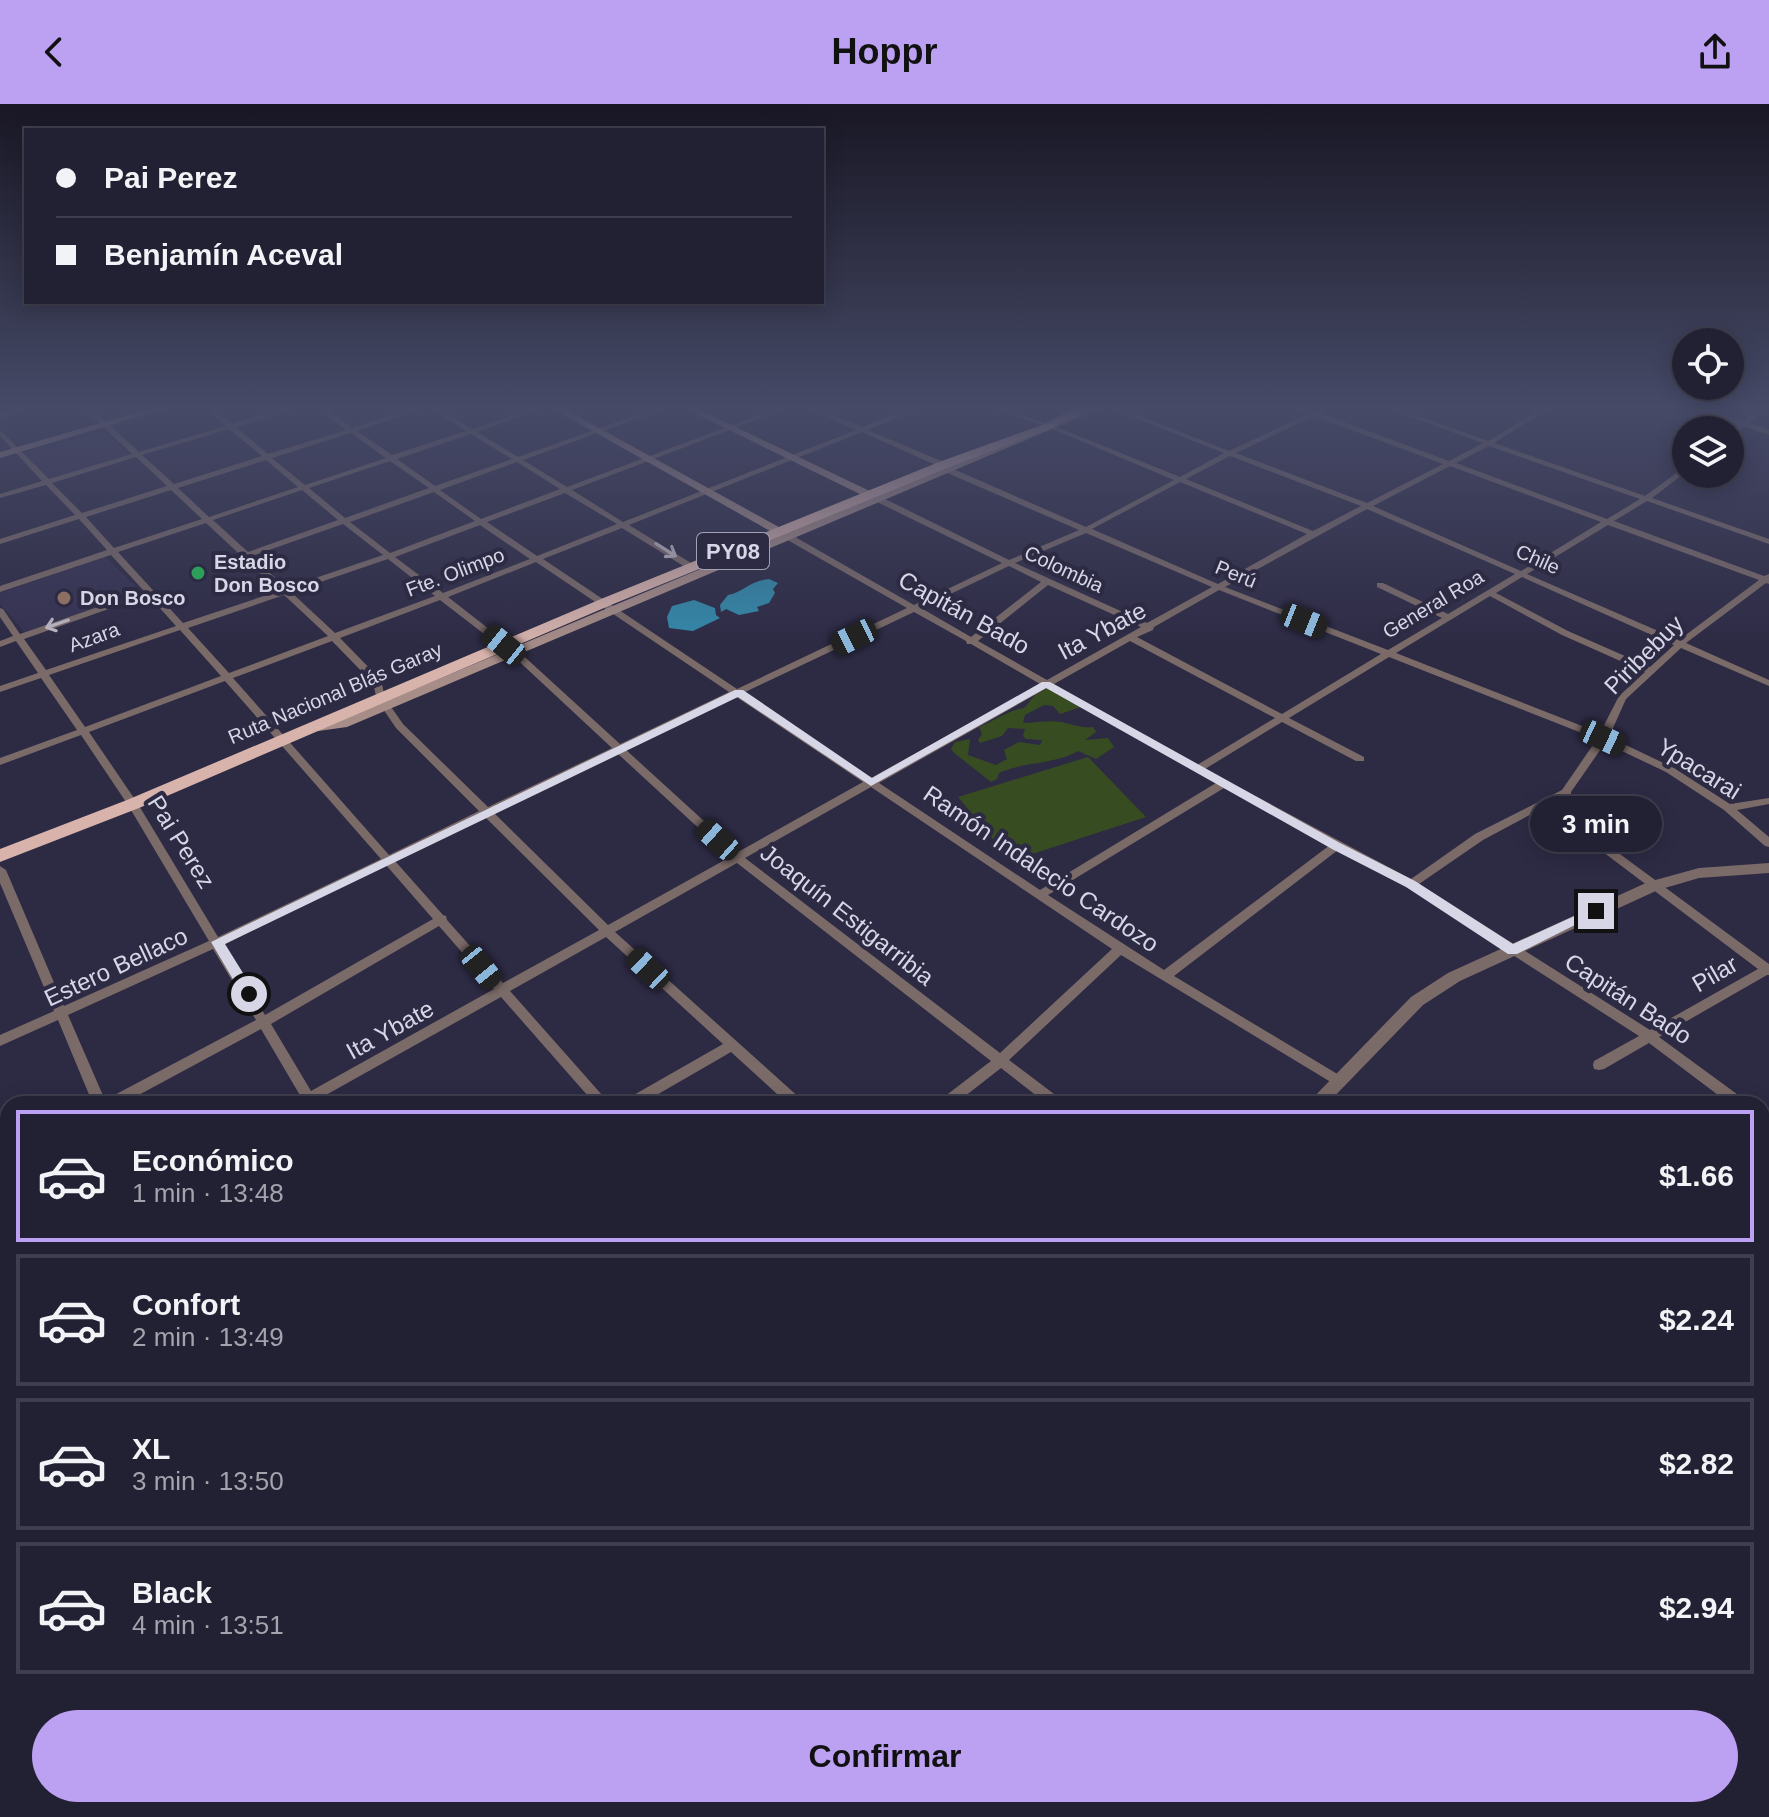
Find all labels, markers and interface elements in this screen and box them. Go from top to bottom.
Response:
icon: back [32,30,76,74]
icon: share [1693,30,1737,74]
text: Hoppr [832,31,937,72]
text: Pai Perez [104,161,237,194]
text: Benjamín Aceval [104,238,343,271]
map controls [1672,328,1744,488]
button: locate [1672,328,1744,400]
button: layers [1672,416,1744,488]
road number: PY08 [697,533,769,569]
street label: Chile [1513,540,1563,578]
street label: Colombia [1021,541,1108,597]
street label: Fte. Olimpo [403,543,507,601]
one-way arrow [654,543,677,559]
place label: Estadio Don Bosco [214,551,320,596]
street label: Perú [1212,556,1260,592]
marker: Estadio Don Bosco [189,564,207,582]
street label: Capitán Bado [894,565,1034,660]
street label: General Roa [1379,565,1488,643]
place label: Don Bosco [80,587,186,609]
marker: Don Bosco [55,589,73,607]
street label: Ita Ybate [1053,596,1150,665]
car [1277,601,1331,641]
street label: Piribebuy [1599,610,1689,700]
car [827,616,881,658]
street label: Azara [66,617,123,656]
one-way arrow [45,618,70,633]
car [478,621,530,669]
street label: Ruta Nacional Blás Garay [225,638,445,748]
car [1576,717,1630,759]
street label: Ypacarai [1653,732,1746,805]
street label: Ramón Indalecio Cardozo [919,780,1164,957]
street label: Pai Perez [142,790,220,893]
callout: 3 min [1530,795,1662,851]
text: 3 min [1562,809,1630,839]
car [692,815,744,865]
street label: Joaquín Estigarribia [755,839,940,991]
route end [1578,893,1614,929]
street label: Estero Bellaco [40,922,192,1011]
car [457,941,505,993]
car [622,944,674,994]
street label: Capitán Bado [1560,948,1697,1050]
street label: Pilar [1687,950,1742,997]
route start [231,976,267,1012]
street label: Ita Ybate [341,995,438,1065]
icon: car [36,1140,108,1212]
text: Económico [132,1144,294,1177]
text: $1.66 [1659,1159,1734,1192]
text: 1 min · 13:48 [132,1178,284,1208]
icon: car [36,1284,108,1356]
text: Confort [132,1288,240,1321]
text: $2.24 [1659,1303,1734,1336]
text: 2 min · 13:49 [132,1322,284,1352]
icon: car [36,1428,108,1500]
text: XL [132,1432,170,1465]
text: $2.82 [1659,1447,1734,1480]
text: 3 min · 13:50 [132,1466,284,1496]
icon: car [36,1572,108,1644]
text: Black [132,1576,212,1609]
text: $2.94 [1659,1591,1734,1624]
text: 4 min · 13:51 [132,1610,284,1640]
button: Confirmar [32,1710,1738,1802]

